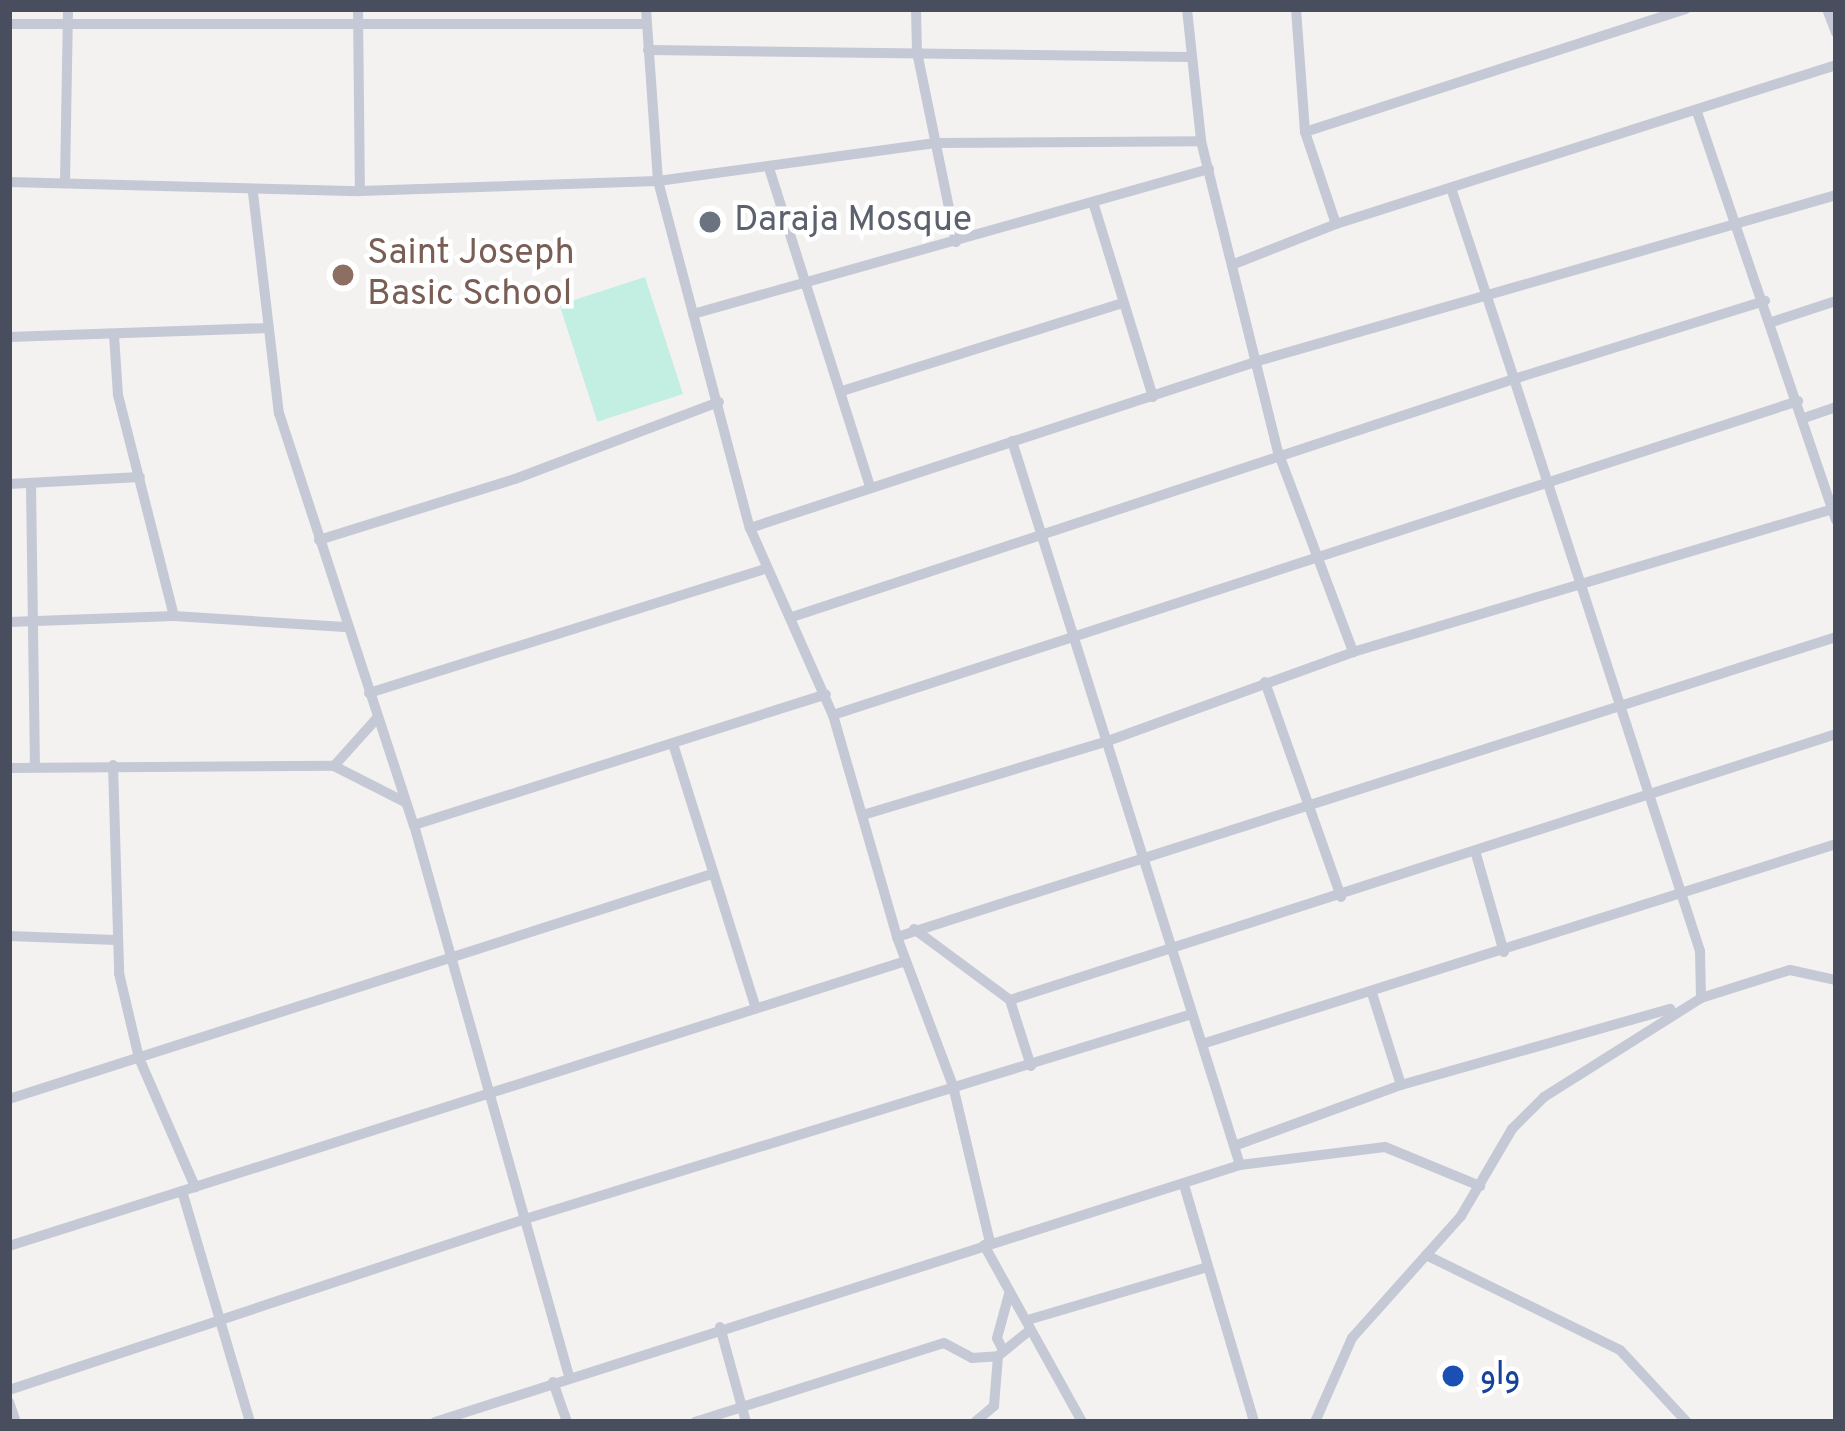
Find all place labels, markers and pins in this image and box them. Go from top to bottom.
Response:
place label: Daraja Mosque [734,200,972,244]
marker: Daraja Mosque [697,209,723,235]
place label: Saint Joseph Basic School [367,232,575,317]
marker: Saint Joseph Basic School [330,262,356,288]
place label: واو [1480,1354,1520,1398]
marker: واو [1437,1360,1469,1392]

